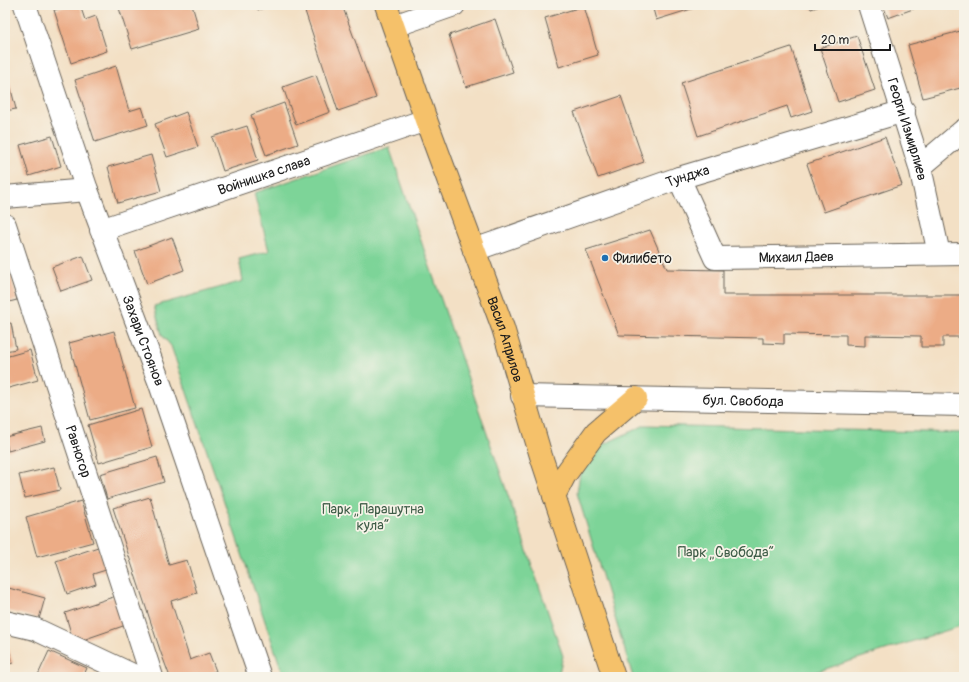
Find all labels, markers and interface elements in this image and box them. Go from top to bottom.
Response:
scale bar [815,26,890,52]
text: 20 m [821,33,850,48]
street label: Георги Измирлиев [883,76,931,182]
street label: Войнишка слава [216,152,313,199]
street label: Тунджа [664,161,711,191]
street label: Михаил Даев [759,248,834,266]
place label: Филибето [613,250,672,267]
marker: Филибето [600,253,610,263]
street label: Захари Стоянов [118,293,168,389]
street label: Васил Априлов [483,294,527,384]
street label: бул. Свобода [702,392,784,410]
street label: Равногор [62,423,95,480]
park label: Парк „Парашутна кула“ [322,501,424,534]
park label: Парк „Свобода“ [678,544,774,561]

